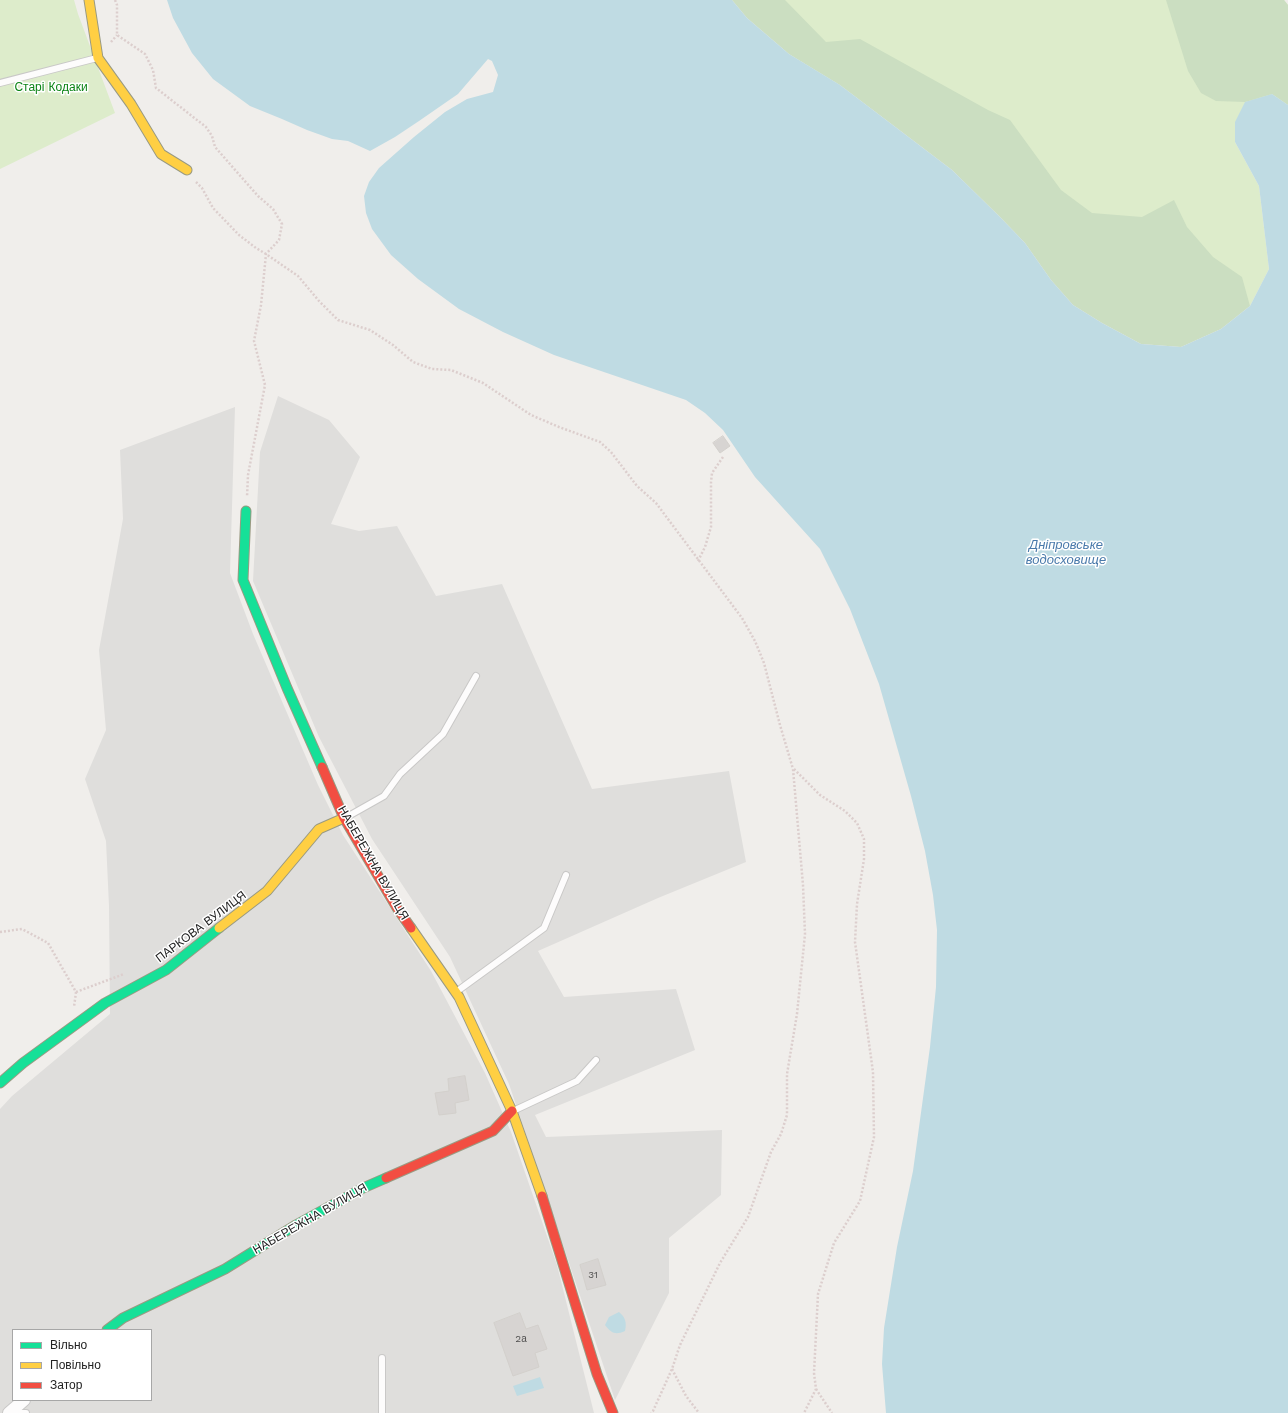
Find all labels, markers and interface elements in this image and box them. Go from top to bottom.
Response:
park label: Старі Кодаки [14,80,88,94]
water label: Дніпровське водосховище [1026,537,1106,568]
street label: НАБЕРЕЖНА ВУЛИЦЯ [334,803,412,923]
street label: ПАРКОВА ВУЛИЦЯ [153,888,249,966]
street label: НАБЕРЕЖНА ВУЛИЦЯ [250,1180,370,1258]
house number: 31 [588,1269,598,1281]
legend [12,1329,152,1401]
house number: 2а [515,1333,527,1345]
text: Вільно [50,1338,87,1352]
text: Повільно [50,1358,101,1372]
text: Затор [50,1378,82,1392]

